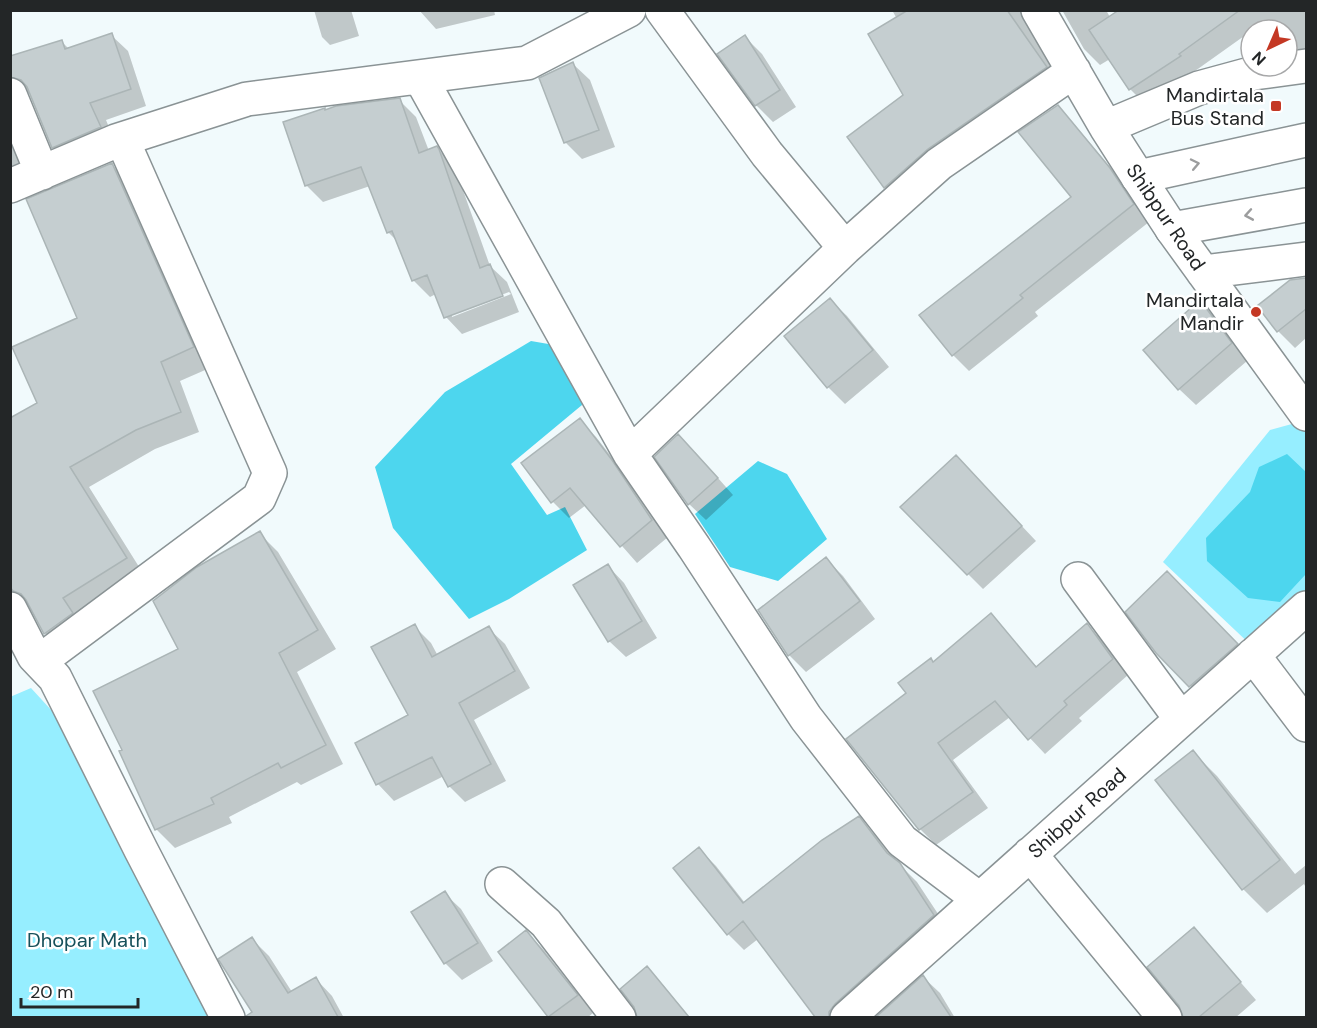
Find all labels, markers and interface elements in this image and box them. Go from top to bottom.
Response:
north arrow [1239,18,1299,78]
text: N [1247,47,1270,70]
place label: Mandirtala Bus Stand [1166,82,1264,131]
marker: Mandirtala Bus Stand [1269,99,1283,113]
street label: Shibpur Road [1121,158,1211,276]
one-way arrow [1190,159,1200,172]
one-way arrow [1244,209,1254,221]
place label: Mandirtala Mandir [1146,287,1244,336]
marker: Mandirtala Mandir [1249,305,1263,319]
street label: Shibpur Road [1022,762,1132,864]
park label: Dhopar Math [27,927,147,953]
scale bar [21,971,138,1009]
text: 20 m [30,980,73,1004]

